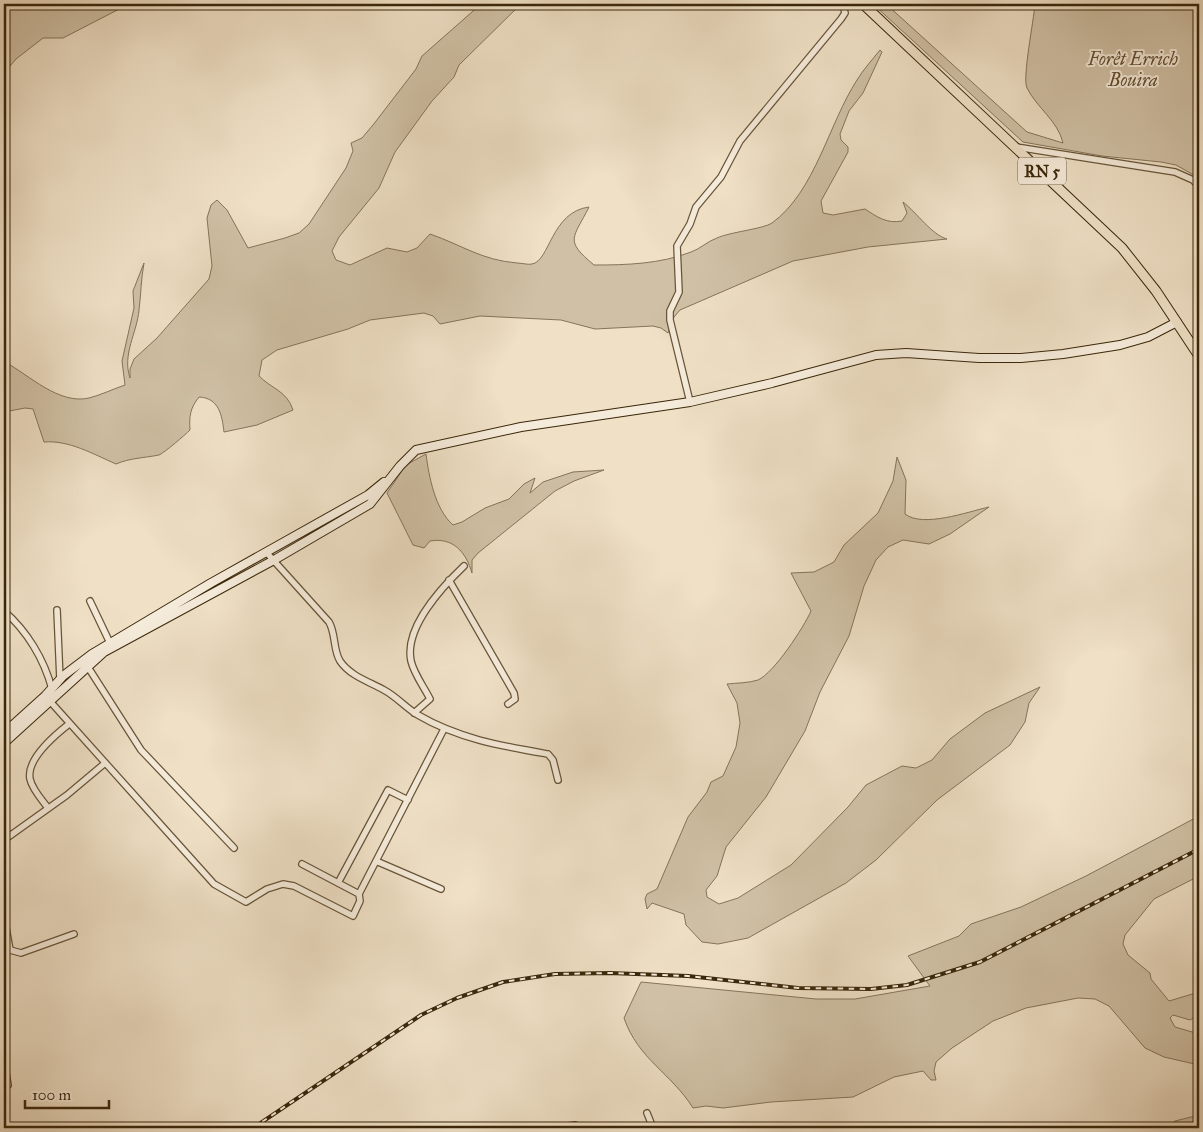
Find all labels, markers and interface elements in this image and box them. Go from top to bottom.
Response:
park label: Forêt Errich Bouira [1087,48,1178,91]
road number: RN 5 [1018,158,1066,185]
scale bar [25,1077,109,1109]
text: 100 m [32,1086,72,1104]

